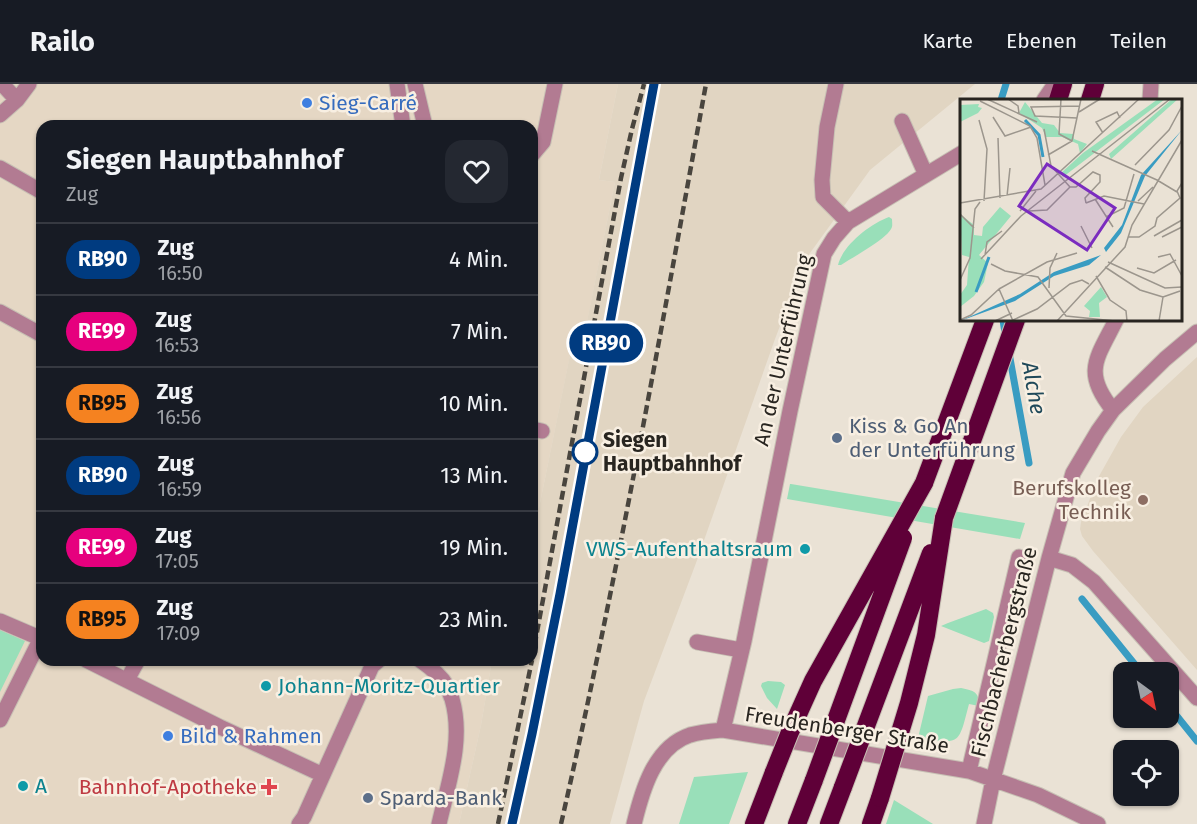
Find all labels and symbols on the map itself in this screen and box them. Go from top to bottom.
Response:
place label: Sieg-Carré [319,90,417,116]
marker: Sieg-Carré [300,96,314,110]
inset map [960,99,1182,321]
street label: An der Unterführung [748,252,818,448]
line badge: RB90 [564,324,648,362]
water label: Alche [1016,358,1052,417]
place label: Kiss & Go An der Unterführung [849,413,1015,463]
place label: Siegen Hauptbahnhof [603,427,744,477]
marker: Kiss & Go An der Unterführung [830,431,844,445]
marker: Siegen Hauptbahnhof [572,439,598,465]
place label: Berufskolleg Technik [1012,475,1131,525]
marker: Berufskolleg Technik [1136,493,1150,507]
place label: VWS-Aufenthaltsraum [586,536,793,562]
marker: VWS-Aufenthaltsraum [798,542,812,556]
street label: Fischbacherbergstraße [965,544,1043,760]
north arrow [1113,662,1179,728]
place label: Johann-Moritz-Quartier [278,673,500,699]
marker: Johann-Moritz-Quartier [259,679,273,693]
street label: Freudenberger Straße [743,701,951,759]
place label: Bild & Rahmen [180,723,322,749]
marker: Bild & Rahmen [161,729,175,743]
place label: A [35,773,47,799]
place label: Bahnhof-Apotheke [79,774,257,800]
marker: A [16,779,30,793]
marker: Bahnhof-Apotheke [262,780,276,794]
place label: Sparda-Bank [380,785,502,811]
marker: Sparda-Bank [361,791,375,805]

